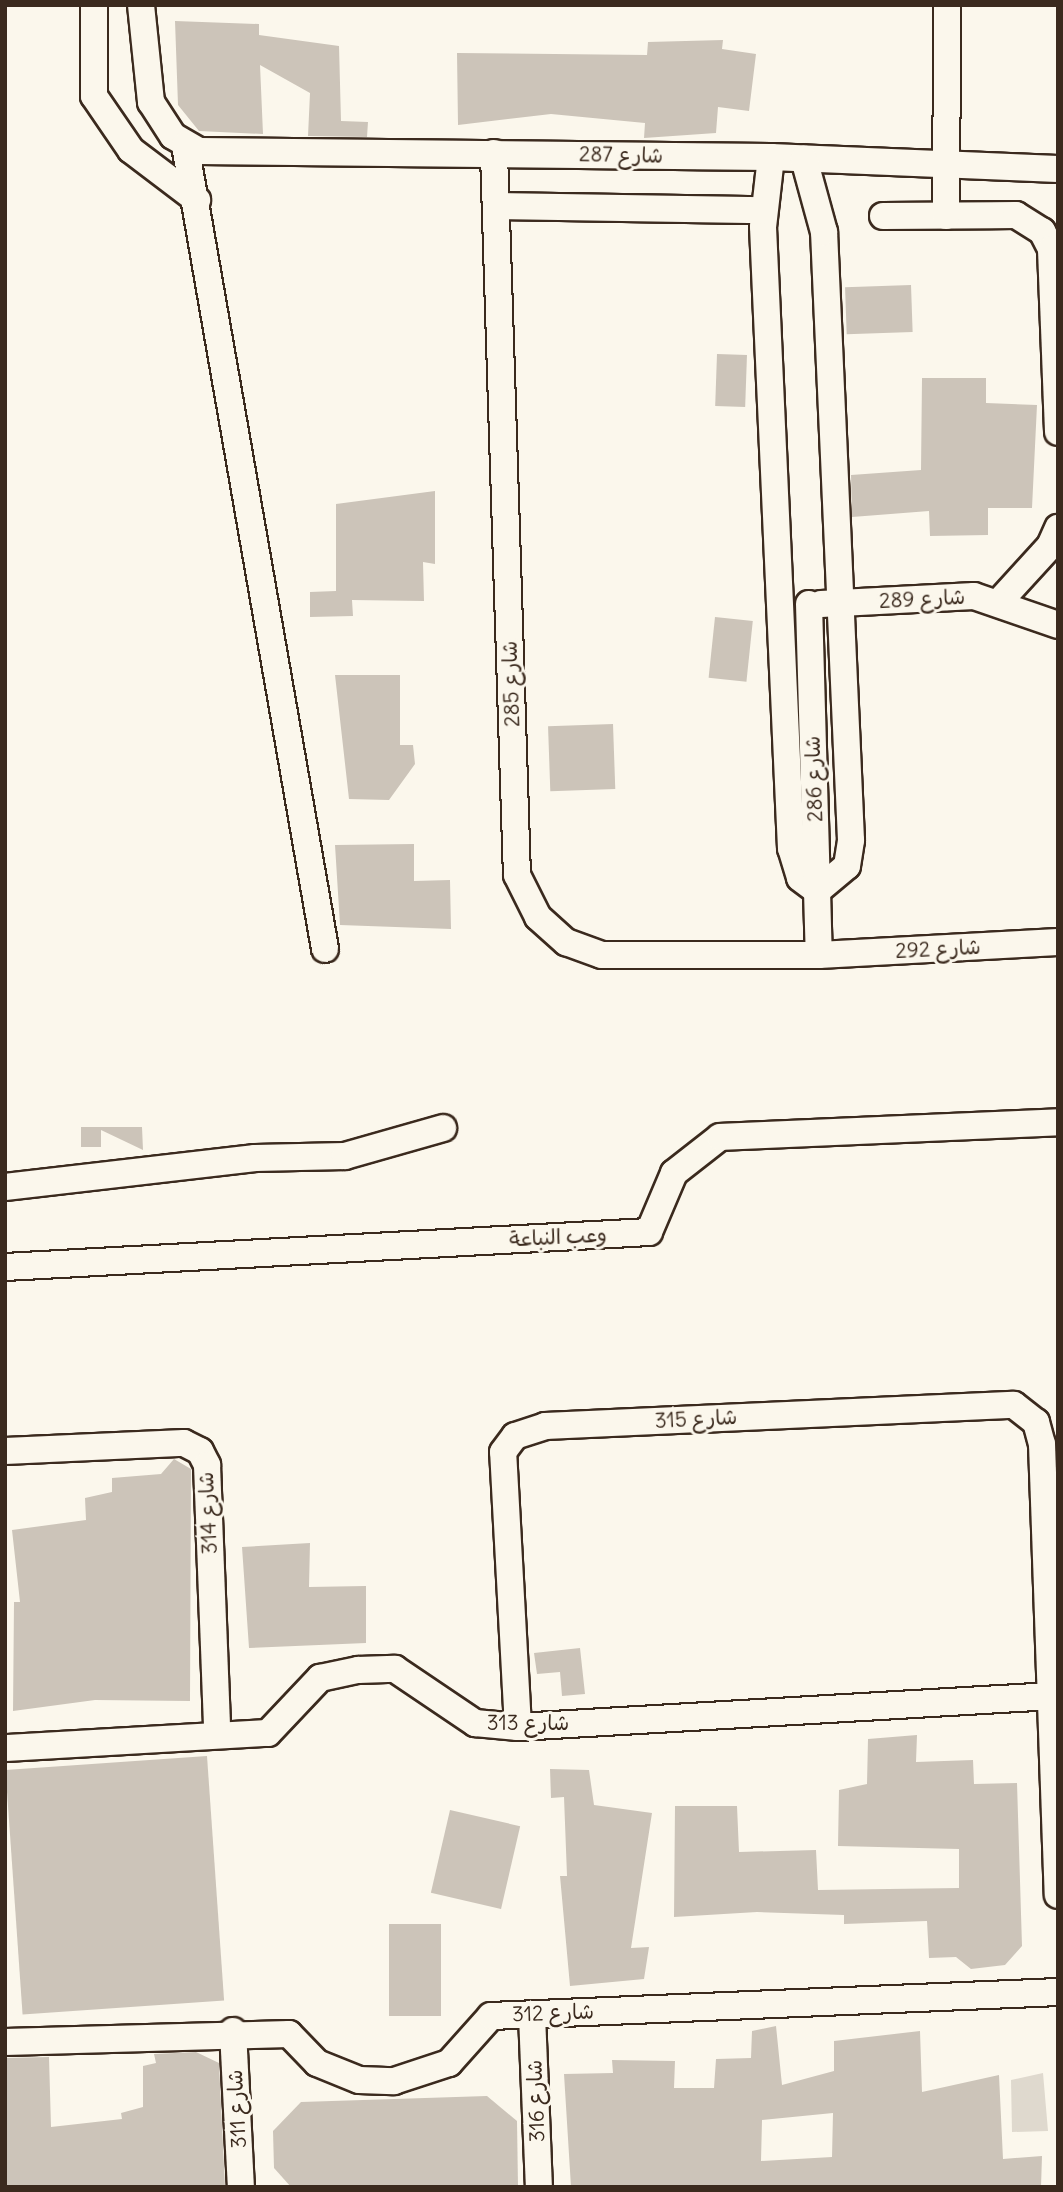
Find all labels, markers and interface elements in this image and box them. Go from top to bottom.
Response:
street label: شارع 287 [579,142,663,168]
street label: شارع 289 [878,584,966,614]
street label: شارع 285 [497,641,525,727]
street label: شارع 286 [800,736,828,822]
street label: شارع 292 [895,934,981,964]
street label: وعب النباعة [509,1222,607,1252]
street label: شارع 315 [654,1404,738,1434]
street label: شارع 314 [193,1471,223,1555]
street label: شارع 313 [487,1710,569,1736]
street label: شارع 312 [512,1999,594,2027]
street label: شارع 316 [522,2059,550,2143]
street label: شارع 311 [222,2069,252,2149]

